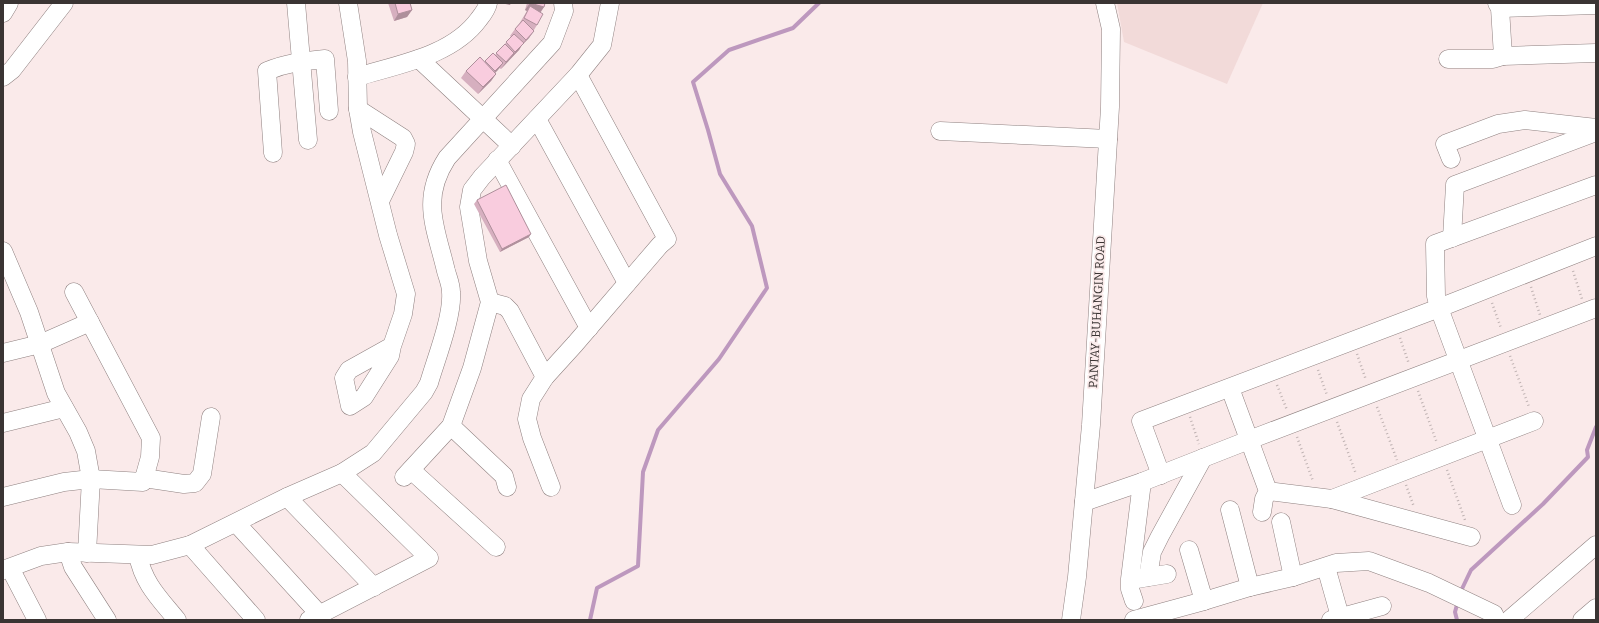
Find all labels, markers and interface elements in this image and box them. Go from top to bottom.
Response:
street label: PANTAY-BUHANGIN ROAD [1086,236,1108,388]

